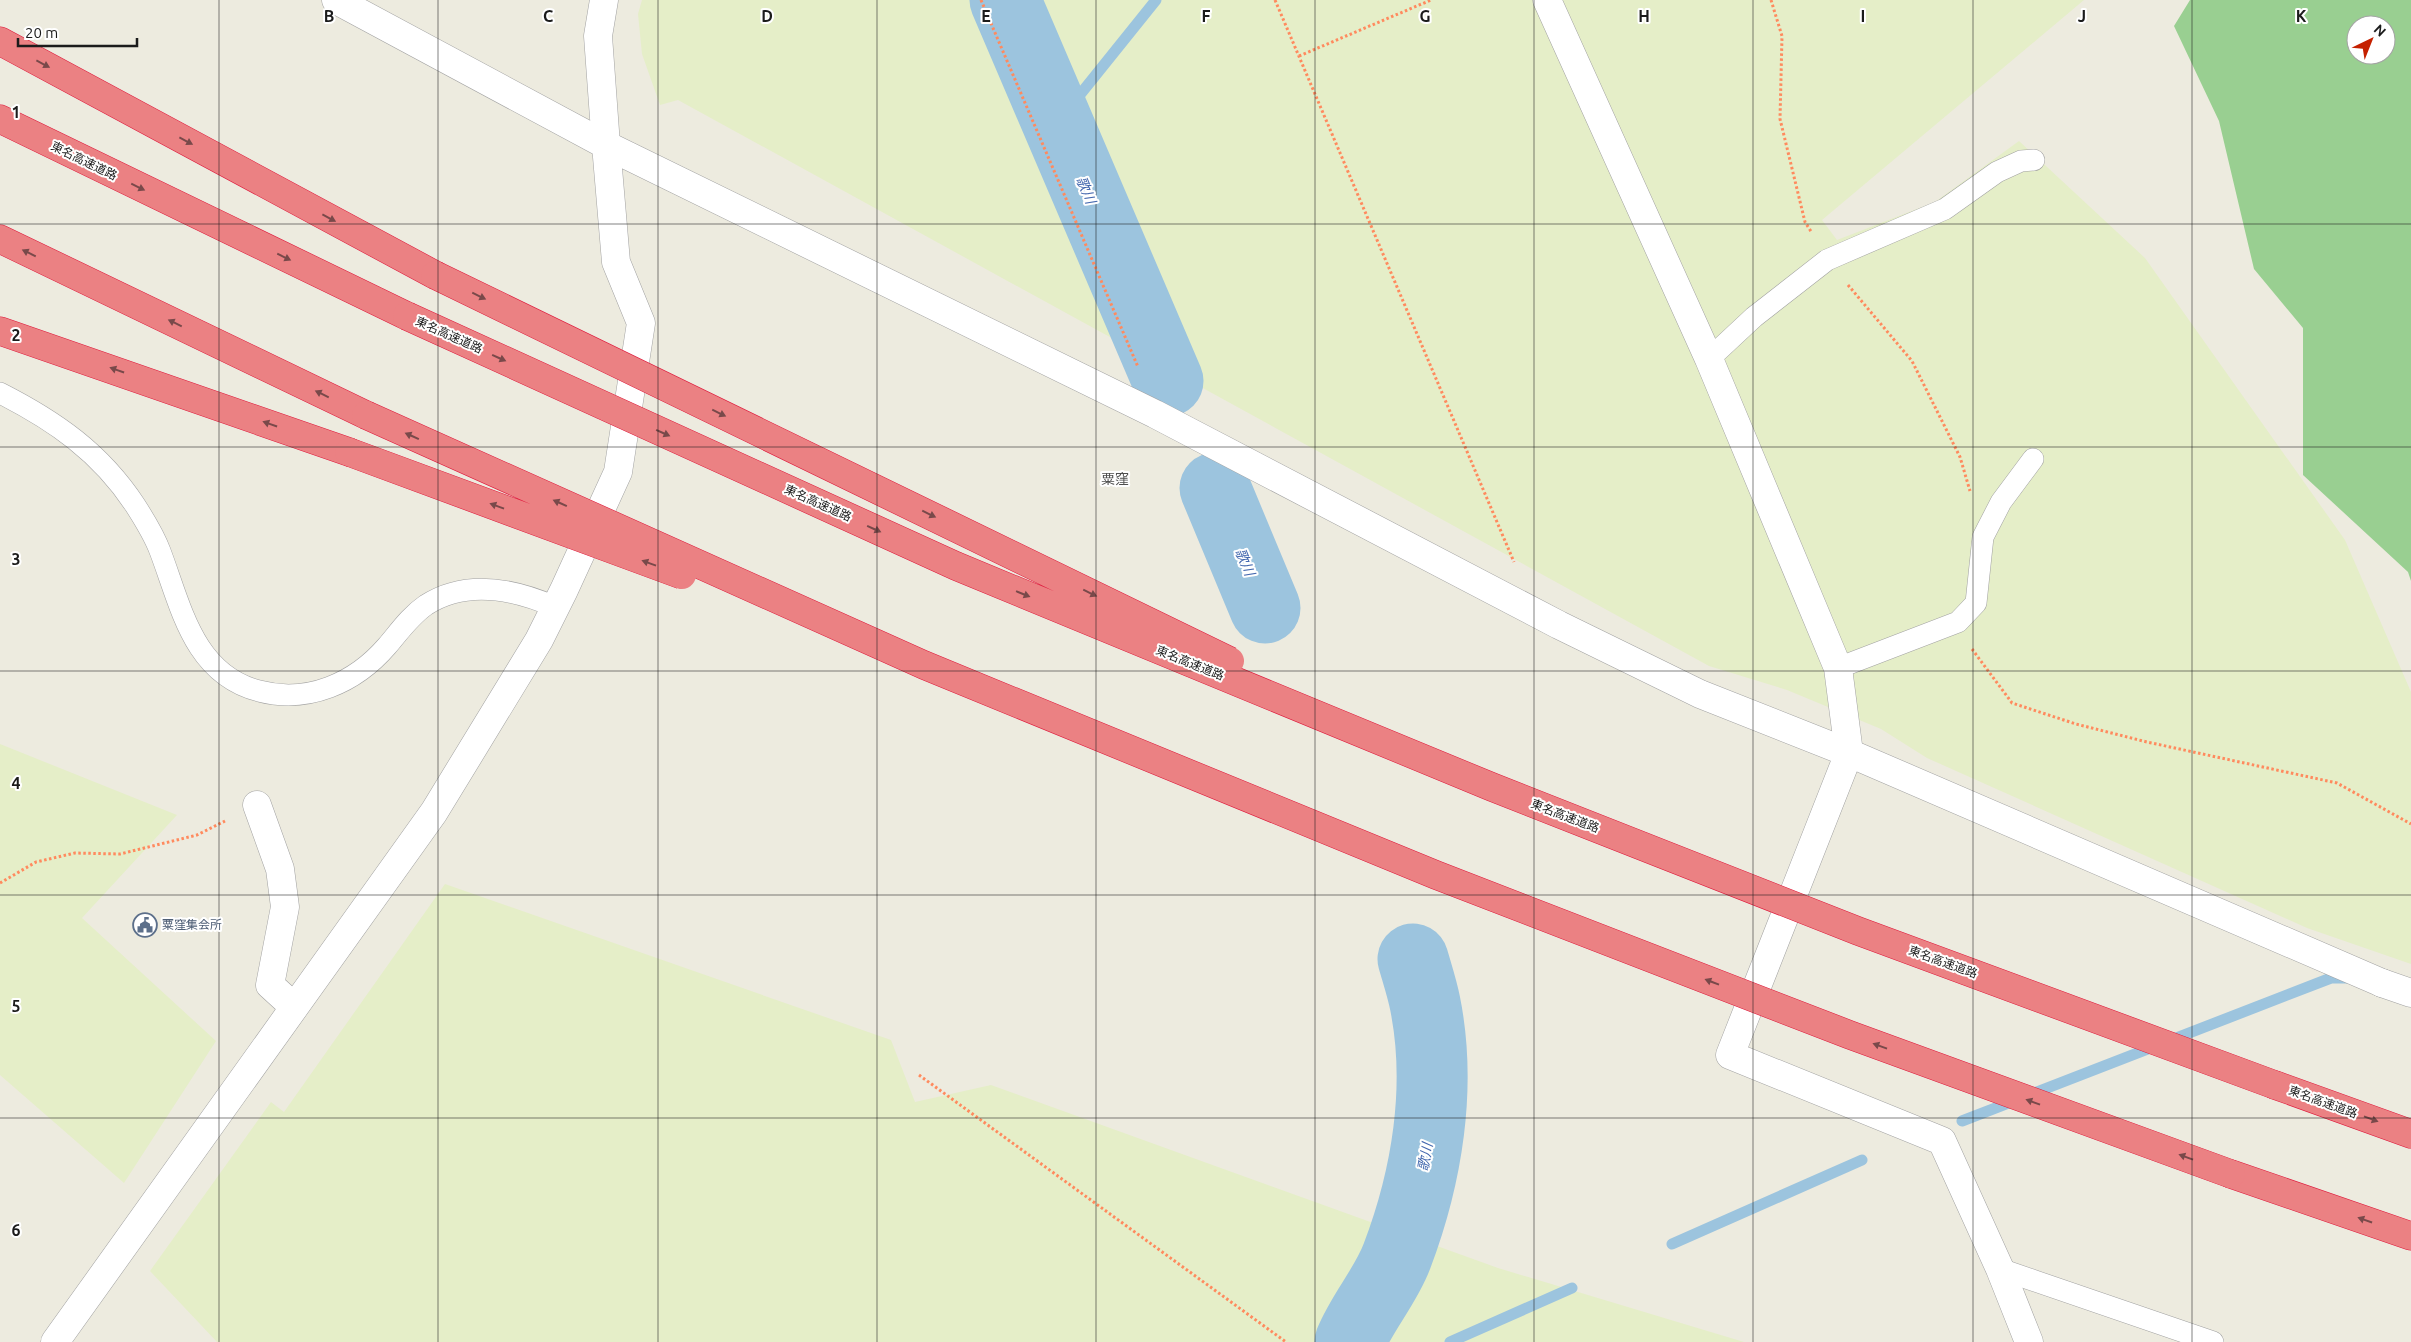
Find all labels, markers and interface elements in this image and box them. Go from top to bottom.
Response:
text: B [324,7,334,25]
text: C [543,7,553,25]
text: D [761,7,773,25]
text: E [981,7,991,25]
text: F [1202,7,1211,25]
text: G [1419,7,1431,25]
text: H [1638,7,1650,25]
text: I [1861,7,1865,25]
text: J [2078,7,2086,25]
text: K [2296,7,2307,25]
scale bar [18,15,136,47]
north arrow [2346,15,2396,65]
text: N [2371,21,2389,40]
text: 20 m [25,24,58,41]
one-way arrow [36,60,50,68]
text: 1 [11,103,21,121]
one-way arrow [179,137,193,145]
street label: 東名高速道路 [49,139,119,182]
water label: 歌川 [1073,174,1100,208]
one-way arrow [131,183,145,191]
one-way arrow [322,214,337,222]
one-way arrow [22,248,36,256]
one-way arrow [277,253,292,261]
one-way arrow [472,292,486,300]
street label: 東名高速道路 [414,314,485,355]
one-way arrow [168,319,183,328]
text: 2 [11,326,21,344]
one-way arrow [492,354,506,362]
one-way arrow [109,366,124,374]
one-way arrow [315,390,329,398]
one-way arrow [712,409,727,417]
one-way arrow [263,420,278,427]
one-way arrow [656,429,670,437]
one-way arrow [405,432,419,440]
district label: 粟窪 [1101,471,1129,487]
street label: 東名高速道路 [783,482,854,523]
one-way arrow [553,498,567,506]
one-way arrow [489,502,504,509]
one-way arrow [921,510,936,519]
one-way arrow [867,525,881,533]
water label: 歌川 [1232,546,1259,580]
text: 3 [11,550,21,568]
one-way arrow [641,559,656,567]
one-way arrow [1083,589,1098,597]
one-way arrow [1016,590,1030,598]
street label: 東名高速道路 [1154,643,1226,682]
text: 4 [11,774,21,792]
street label: 東名高速道路 [1529,797,1601,835]
public building icon: 粟窪集会所 [132,912,158,938]
place label: 粟窪集会所 [162,918,222,931]
street label: 東名高速道路 [1907,943,1979,980]
one-way arrow [1704,978,1719,986]
text: 5 [11,997,21,1015]
one-way arrow [1872,1042,1887,1050]
street label: 東名高速道路 [2287,1083,2359,1120]
one-way arrow [2025,1098,2040,1106]
one-way arrow [2363,1116,2378,1123]
water label: 歌川 [1415,1140,1436,1172]
one-way arrow [2178,1153,2193,1160]
one-way arrow [2357,1216,2372,1224]
text: 6 [11,1221,21,1239]

